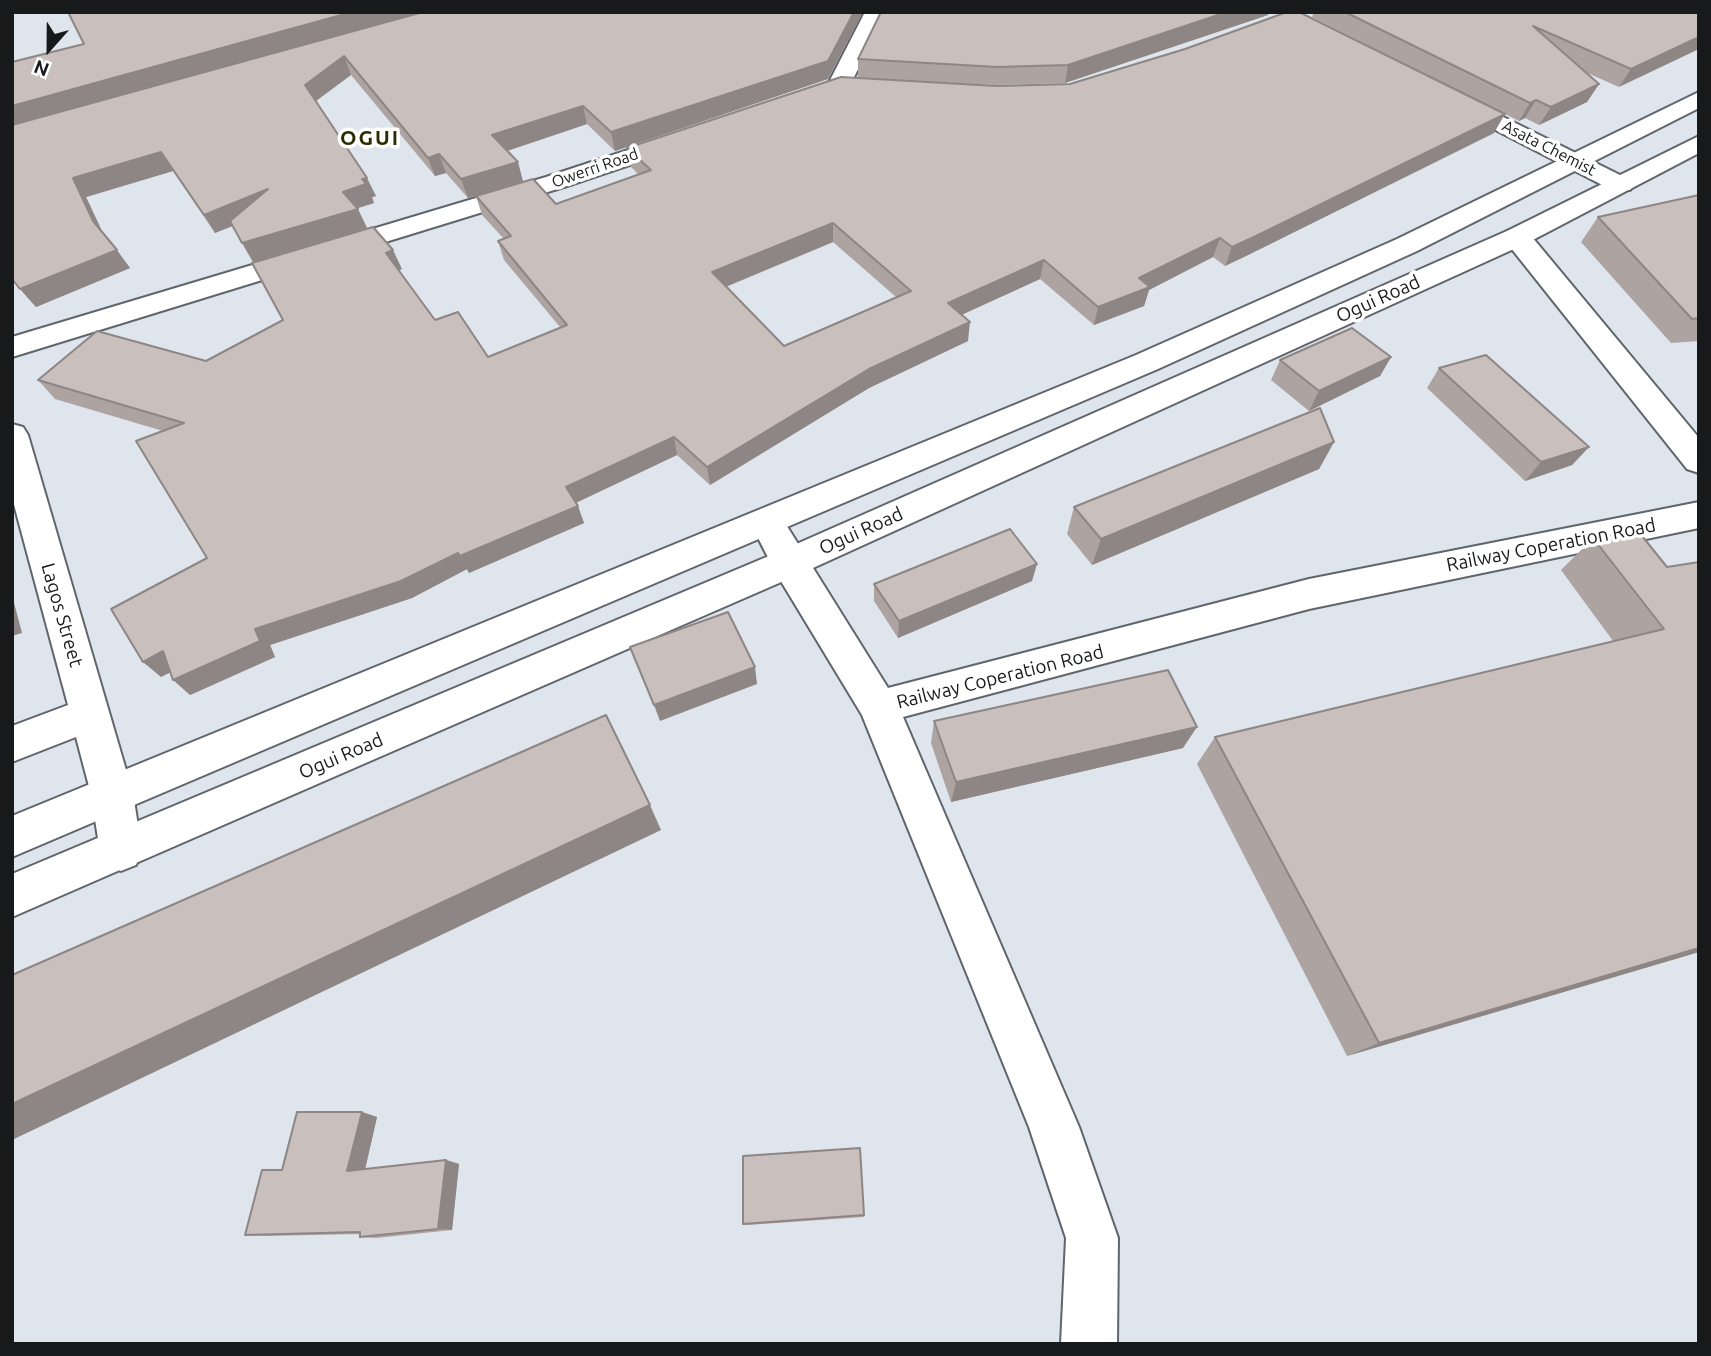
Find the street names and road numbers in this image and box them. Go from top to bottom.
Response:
street label: Asata Chemist [1499,116,1599,180]
street label: Owerri Road [549,144,641,192]
street label: Ogui Road [1333,270,1423,328]
street label: Ogui Road [816,502,906,560]
street label: Railway Coperation Road [1444,514,1658,576]
street label: Lagos Street [36,560,88,670]
street label: Railway Coperation Road [894,640,1106,714]
street label: Ogui Road [295,728,387,784]

